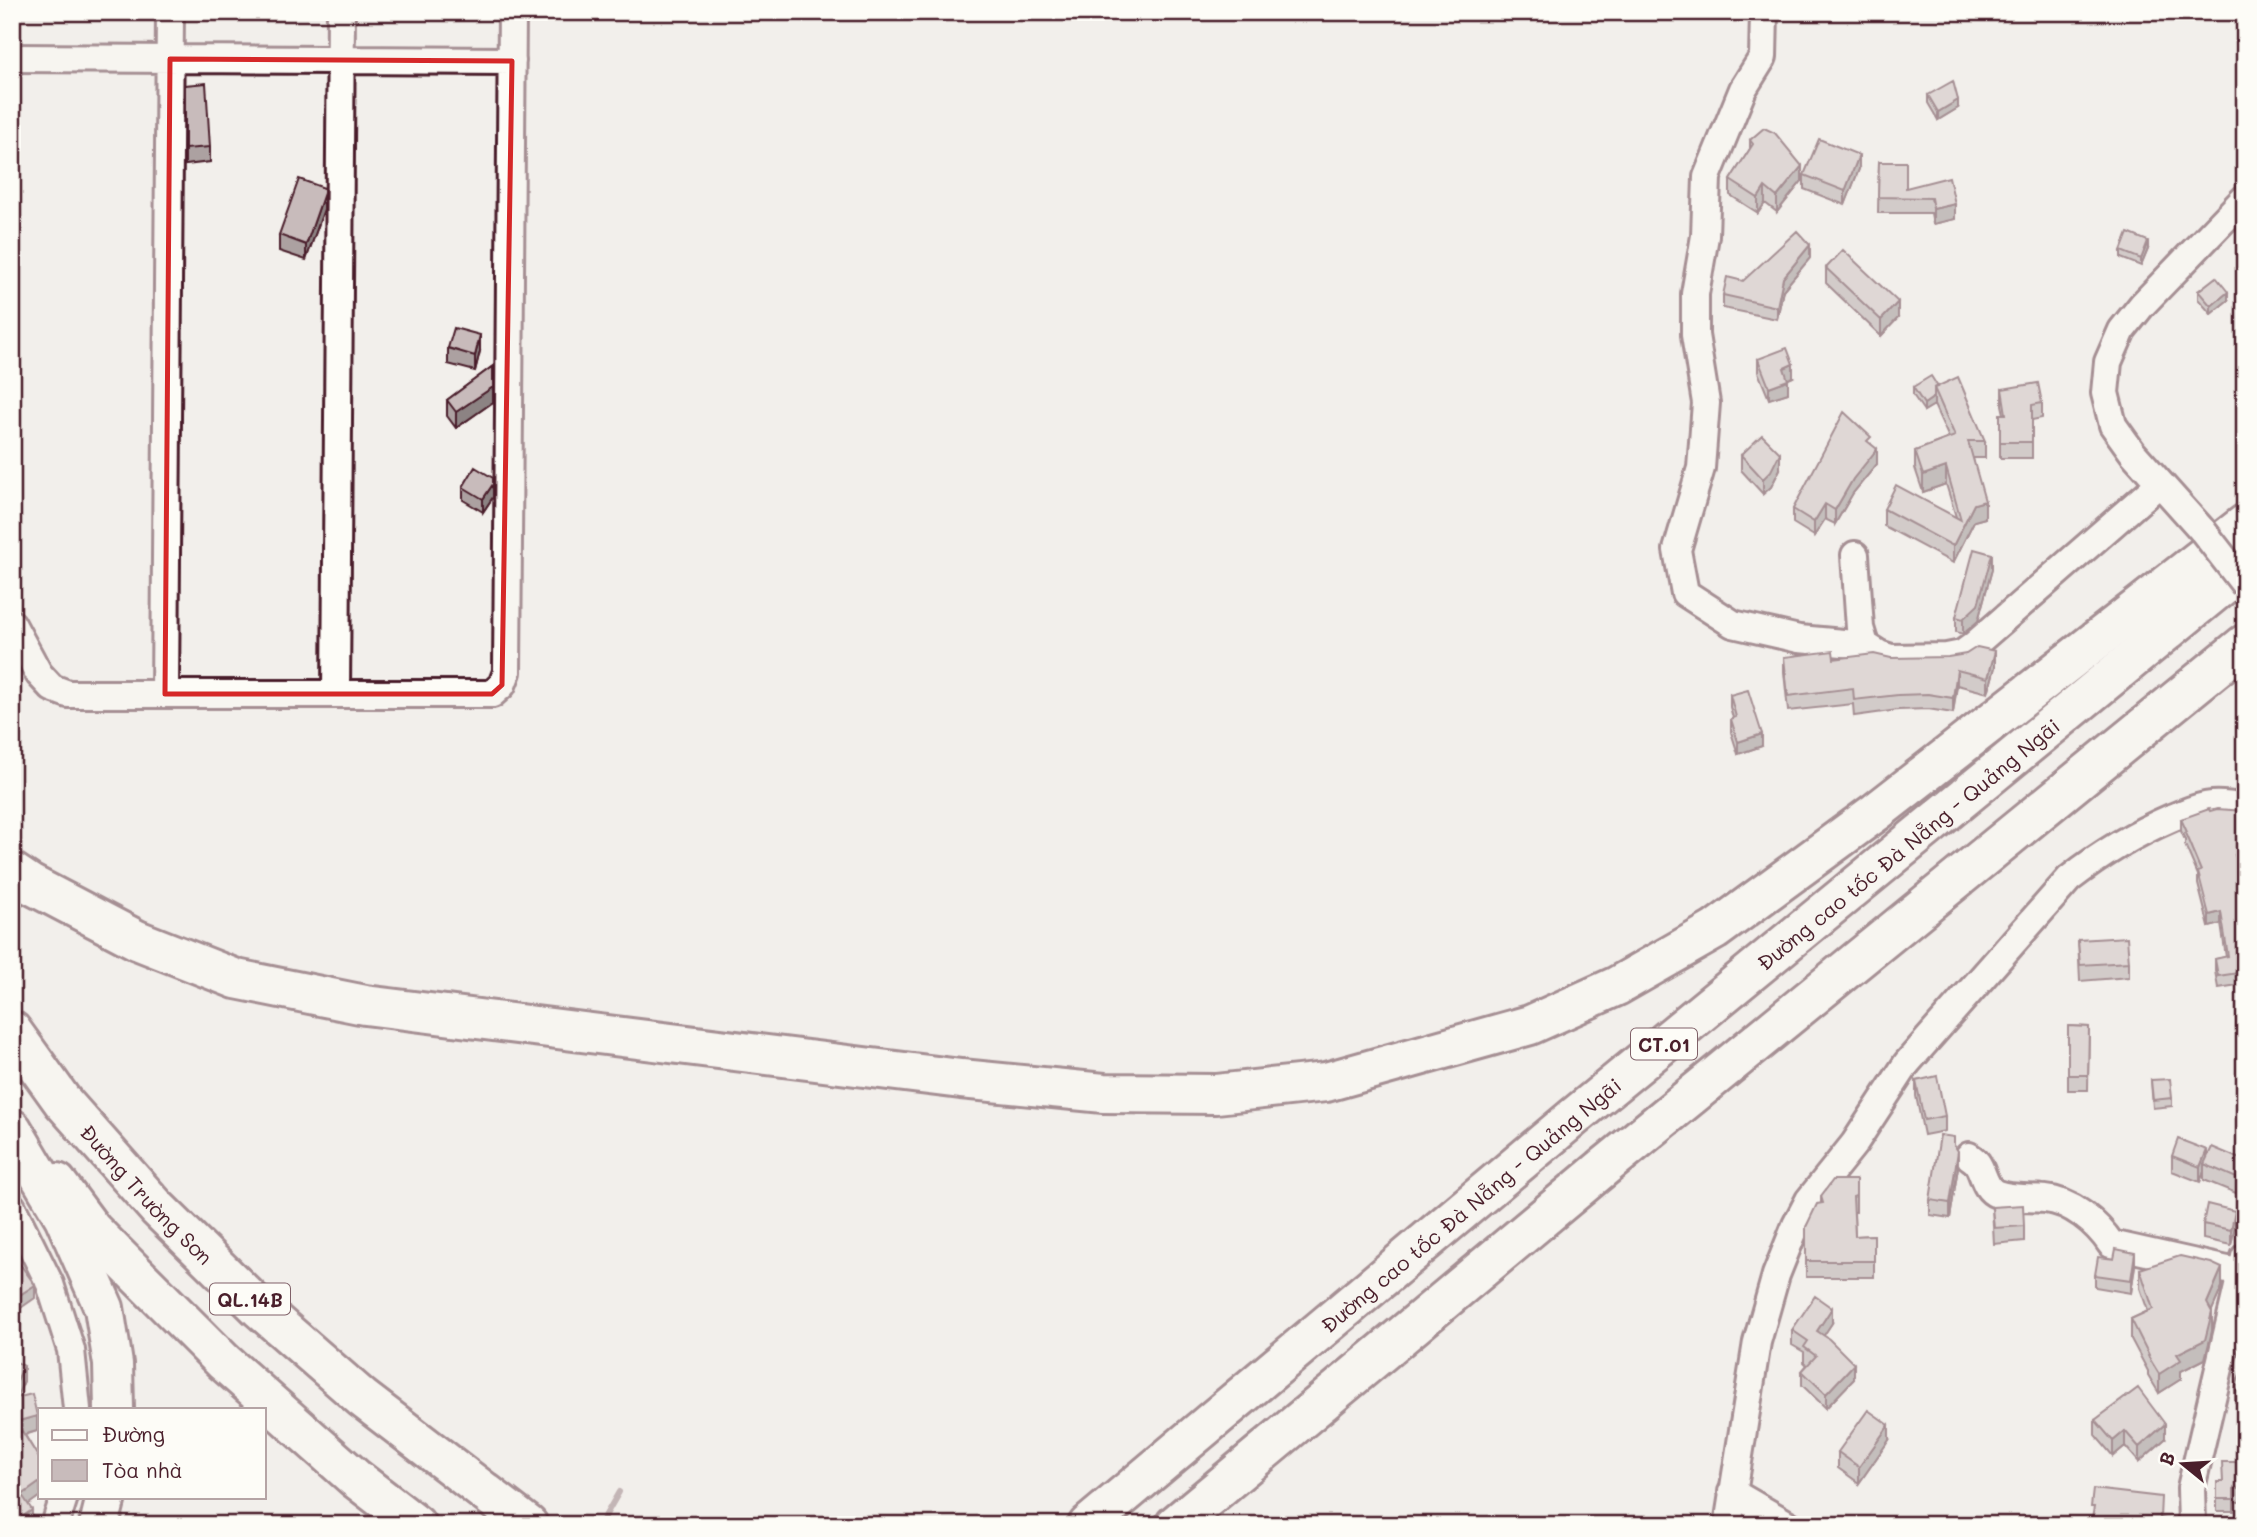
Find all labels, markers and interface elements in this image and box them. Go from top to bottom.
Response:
street label: Đường cao tốc Đà Nẵng - Quảng Ngãi [1751,711,2065,976]
road number: CT.01 [1631,1028,1697,1060]
street label: Đường cao tốc Đà Nẵng - Quảng Ngãi [1315,1071,1626,1338]
street label: Đường Trường Sơn [75,1118,219,1270]
road number: QL.14B [210,1284,290,1315]
legend [38,1408,266,1498]
text: Đường [102,1420,165,1447]
north arrow [2148,1428,2218,1498]
text: B [2152,1449,2180,1469]
text: Tòa nhà [102,1456,183,1483]

